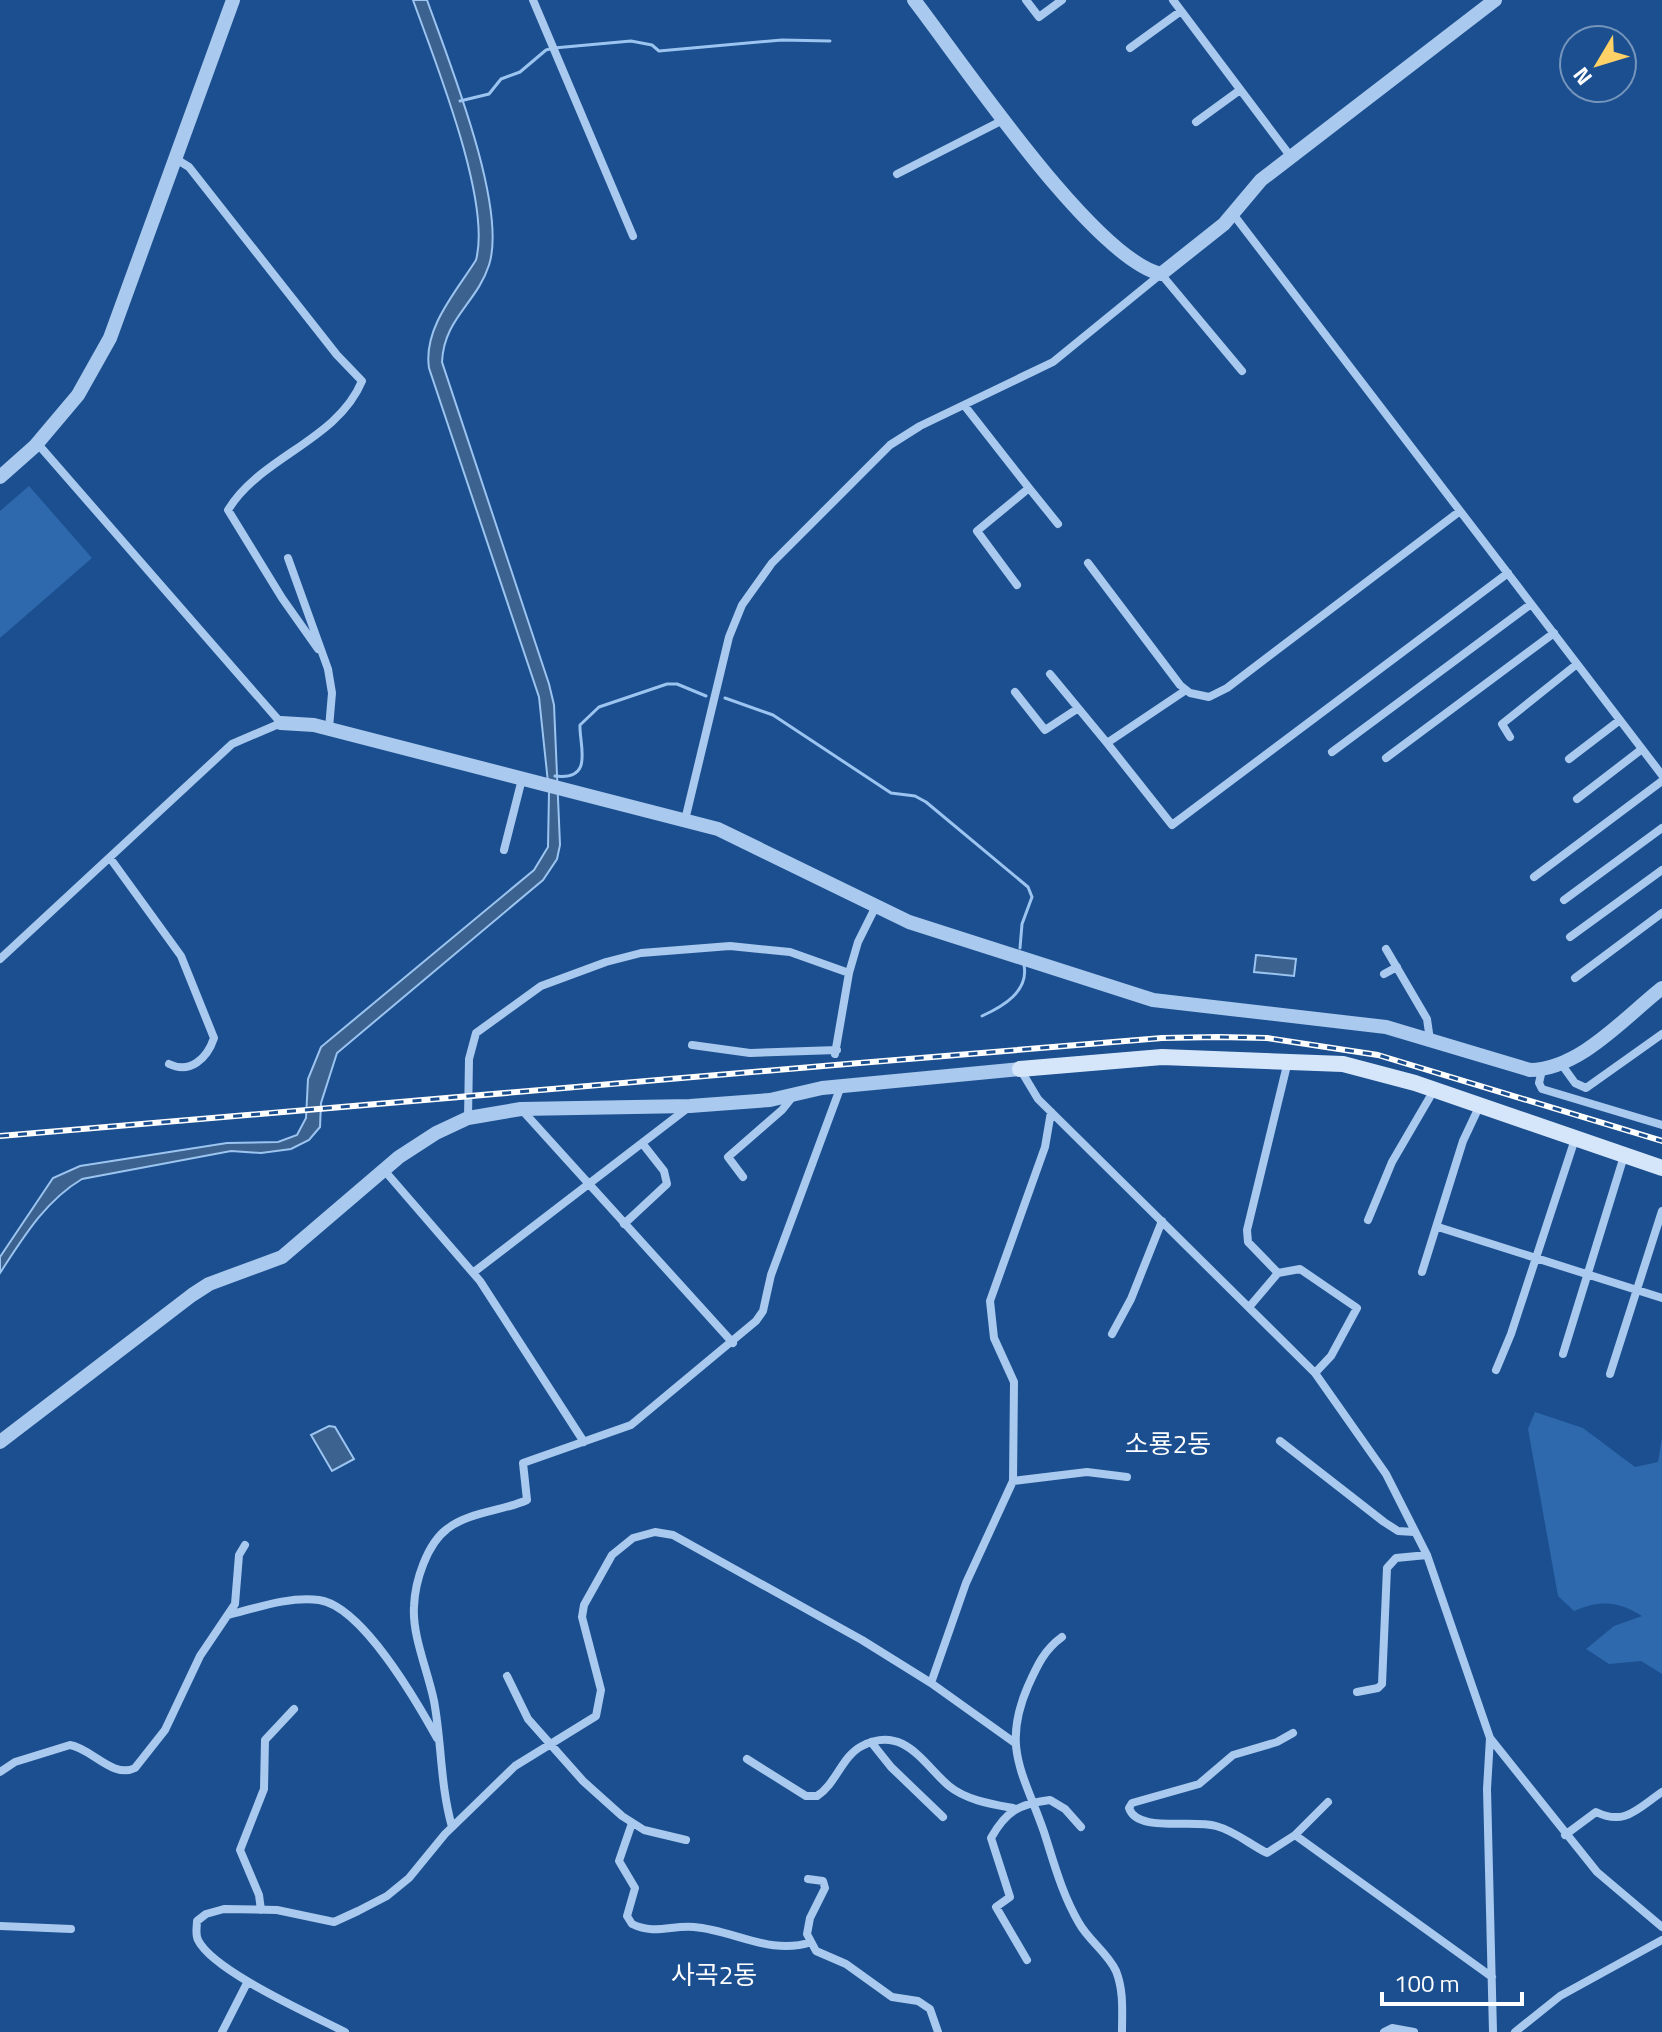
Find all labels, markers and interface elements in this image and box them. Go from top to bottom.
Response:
north arrow [1558,24,1638,104]
text: N [1564,60,1600,93]
district label: 소룡2동 [1125,1424,1211,1463]
district label: 사곡2동 [671,1955,757,1994]
scale bar [1382,1956,1522,2006]
text: 100 m [1394,1965,1460,2001]

